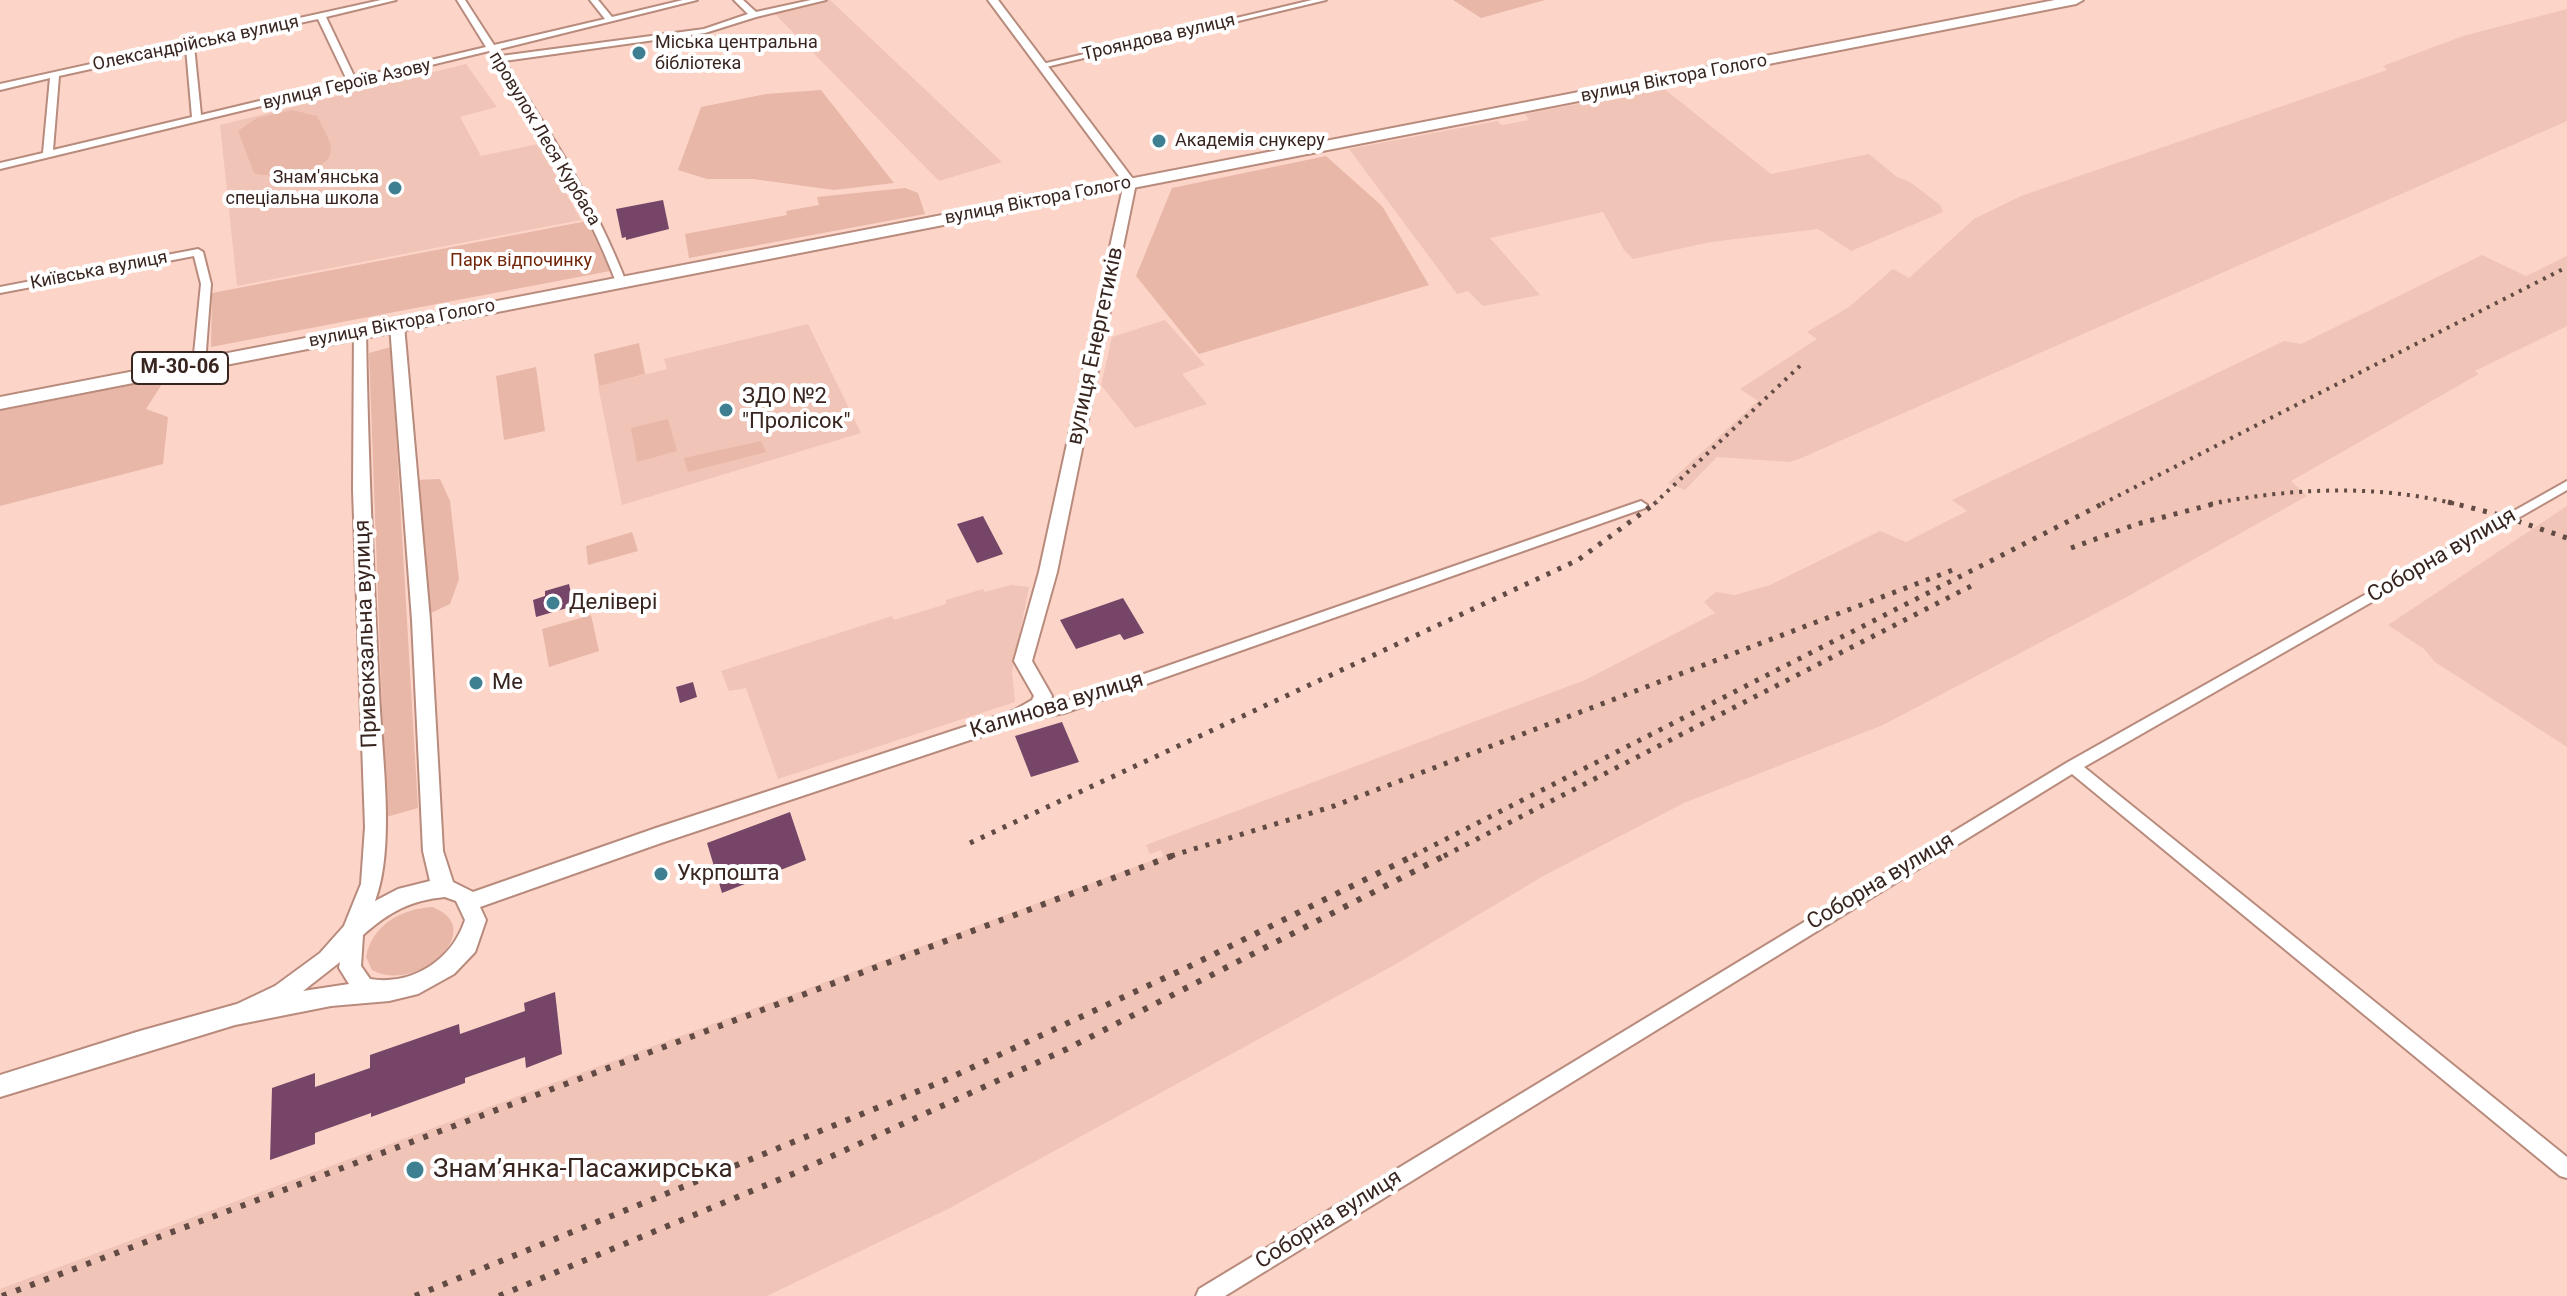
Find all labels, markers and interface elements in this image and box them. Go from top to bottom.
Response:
street label: Трояндова вулиця [1081,10,1237,66]
street label: Олександрійська вулиця [91,12,301,76]
place label: Міська центральна бібліотека [655,32,818,74]
marker: Міська центральна бібліотека [630,44,648,62]
street label: провулок Леся Курбаса [484,48,604,230]
street label: вулиця Віктора Голого [1579,50,1769,108]
street label: вулиця Героїв Азову [261,55,433,115]
place label: Академія снукеру [1175,130,1325,152]
marker: Академія снукеру [1150,132,1168,150]
place label: Знам'янська спеціальна школа [226,167,379,210]
street label: вулиця Віктора Голого [943,172,1133,230]
marker: Знам'янська спеціальна школа [386,179,404,197]
street label: вулиця Енергетиків [1062,245,1130,447]
street label: Київська вулиця [28,247,170,295]
park label: Парк відпочинку [450,250,592,272]
street label: вулиця Віктора Голого [307,295,497,353]
road number: М-30-06 [132,352,228,384]
place label: ЗДО №2 "Пролісок" [742,384,851,436]
marker: ЗДО №2 "Пролісок" [717,401,735,419]
street label: Соборна вулиця [2363,503,2521,609]
street label: Привокзальна вулиця [350,519,384,749]
place label: Делівері [569,590,657,616]
marker: Делівері [544,594,562,612]
street label: Калинова вулиця [967,667,1147,745]
place label: Me [492,670,523,696]
marker: Me [467,674,485,692]
street label: Соборна вулиця [1803,828,1959,936]
place label: Укрпошта [677,861,779,887]
marker: Укрпошта [652,865,670,883]
place label: Знам’янка-Пасажирська [433,1154,733,1186]
marker: Знам’янка-Пасажирська [404,1159,426,1181]
street label: Соборна вулиця [1251,1165,1407,1275]

